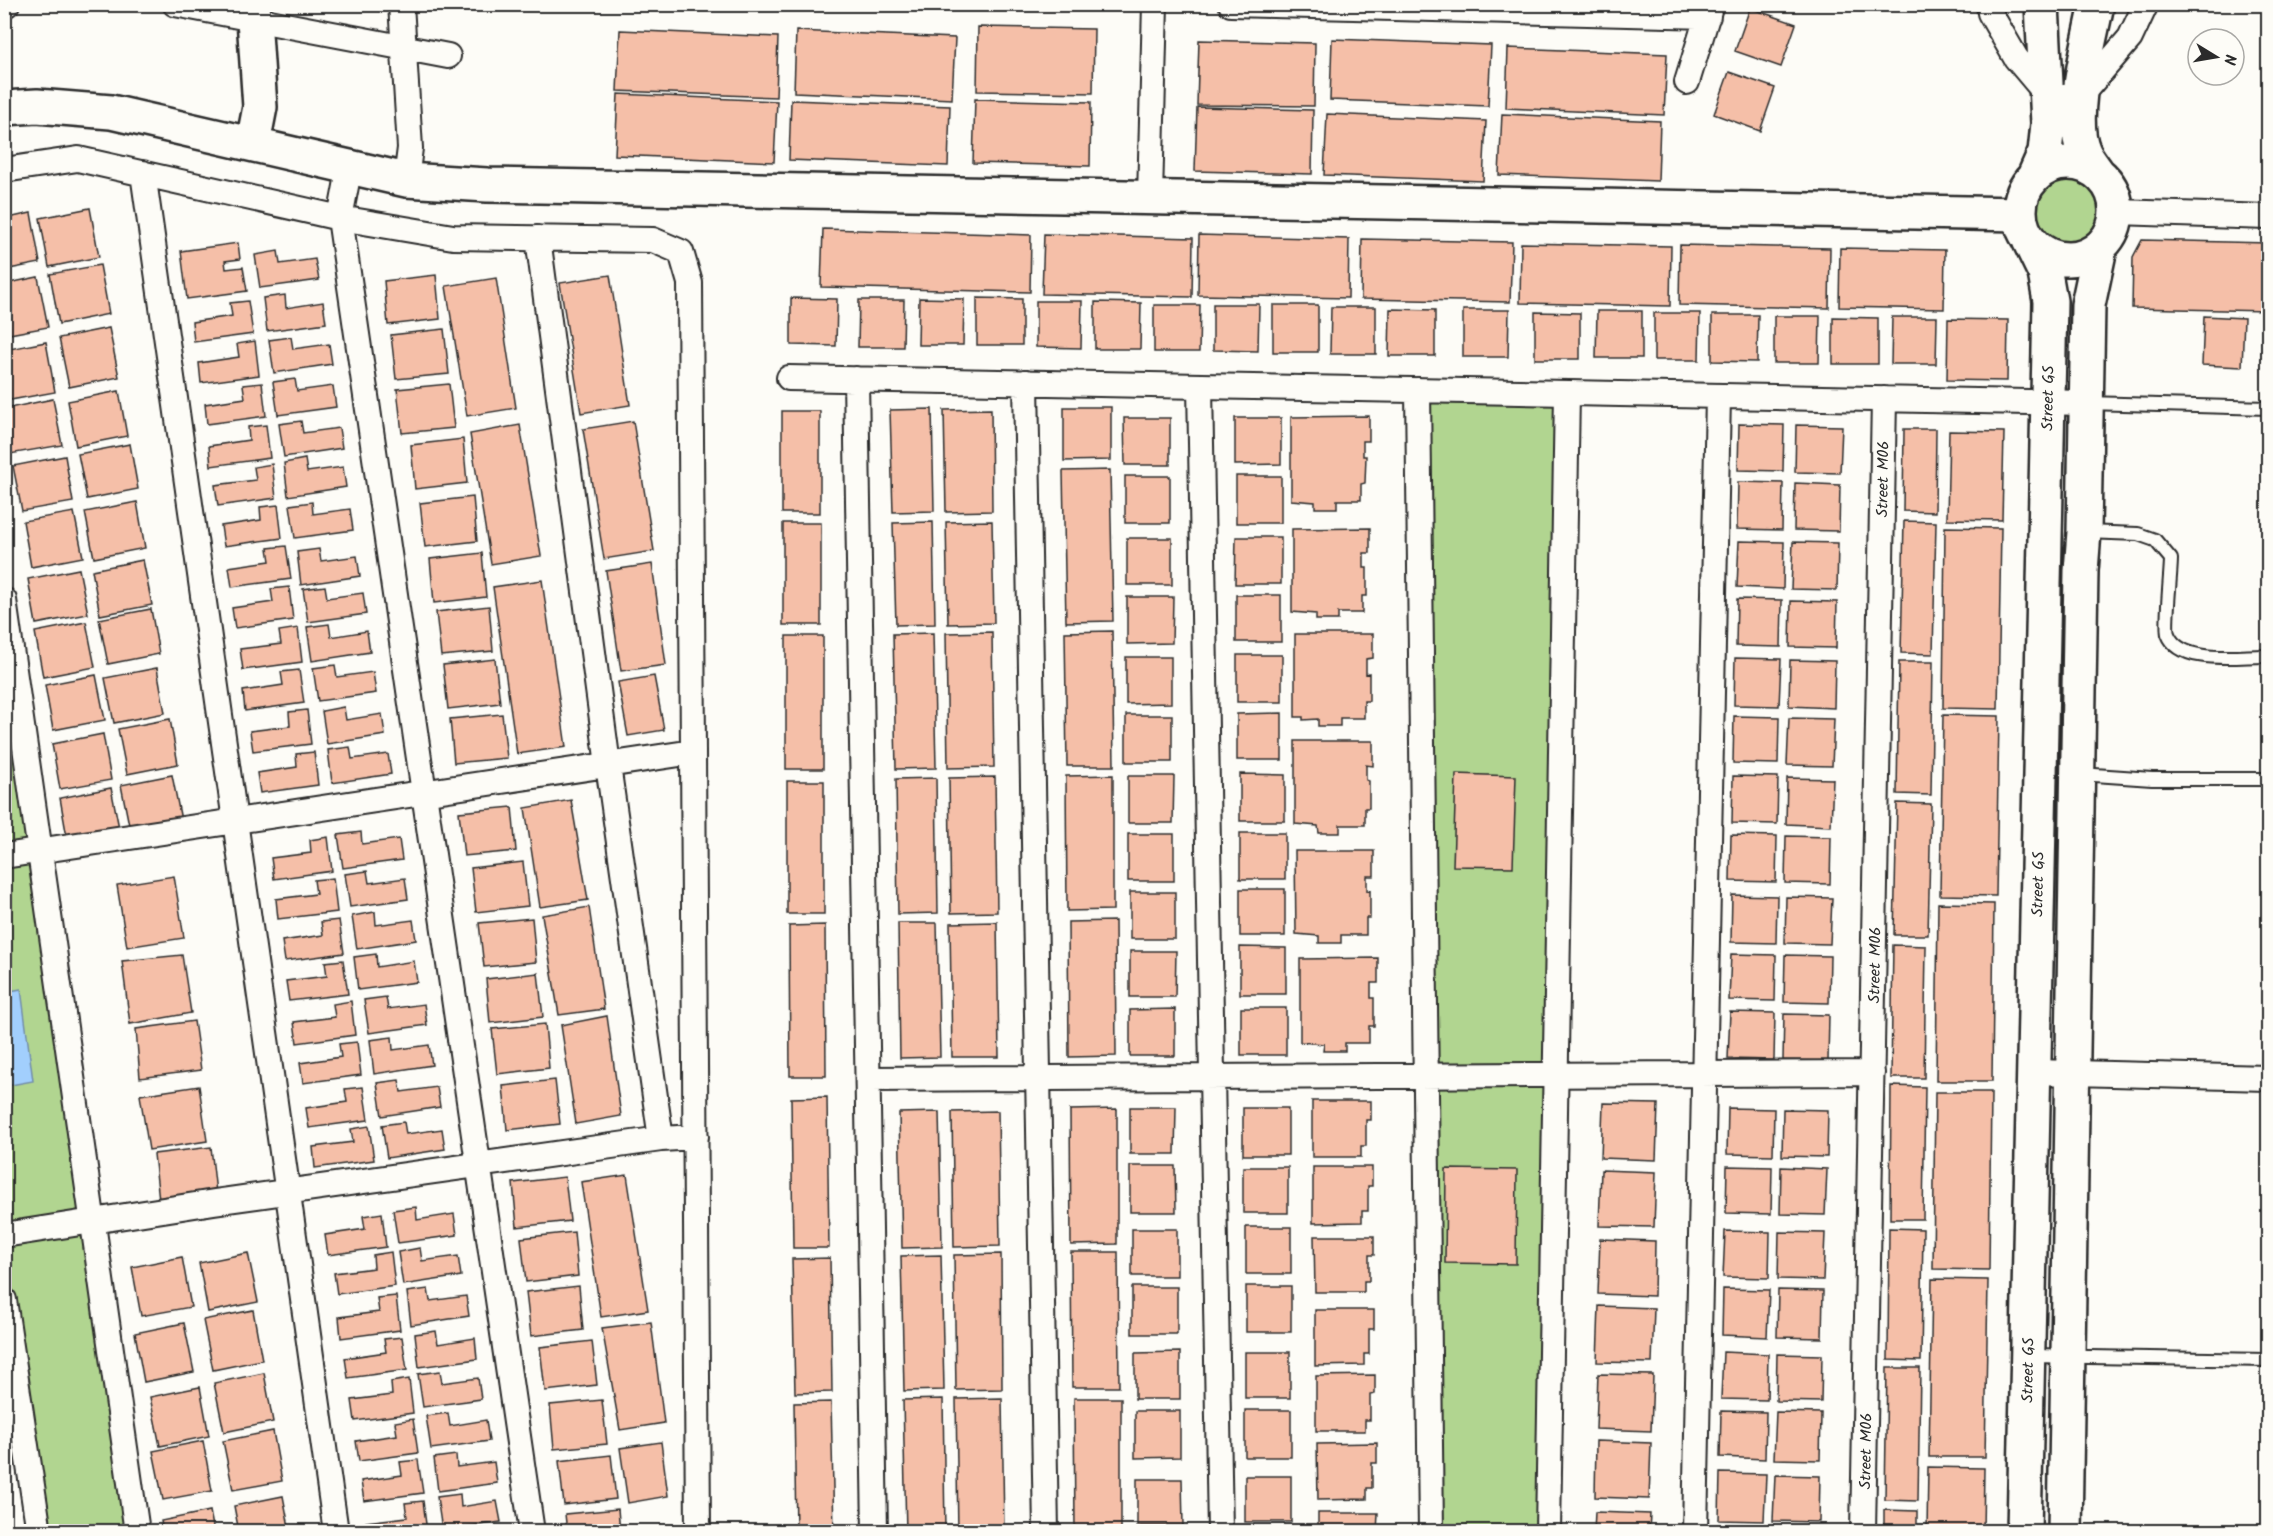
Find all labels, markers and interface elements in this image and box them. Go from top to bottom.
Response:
north arrow [2186,27,2246,87]
text: N [2216,52,2242,67]
street label: Street GS [2035,365,2062,431]
street label: Street M06 [1870,441,1897,517]
street label: Street GS [2025,851,2052,917]
street label: Street M06 [1862,927,1889,1003]
street label: Street GS [2015,1337,2042,1403]
street label: Street M06 [1853,1413,1880,1489]

